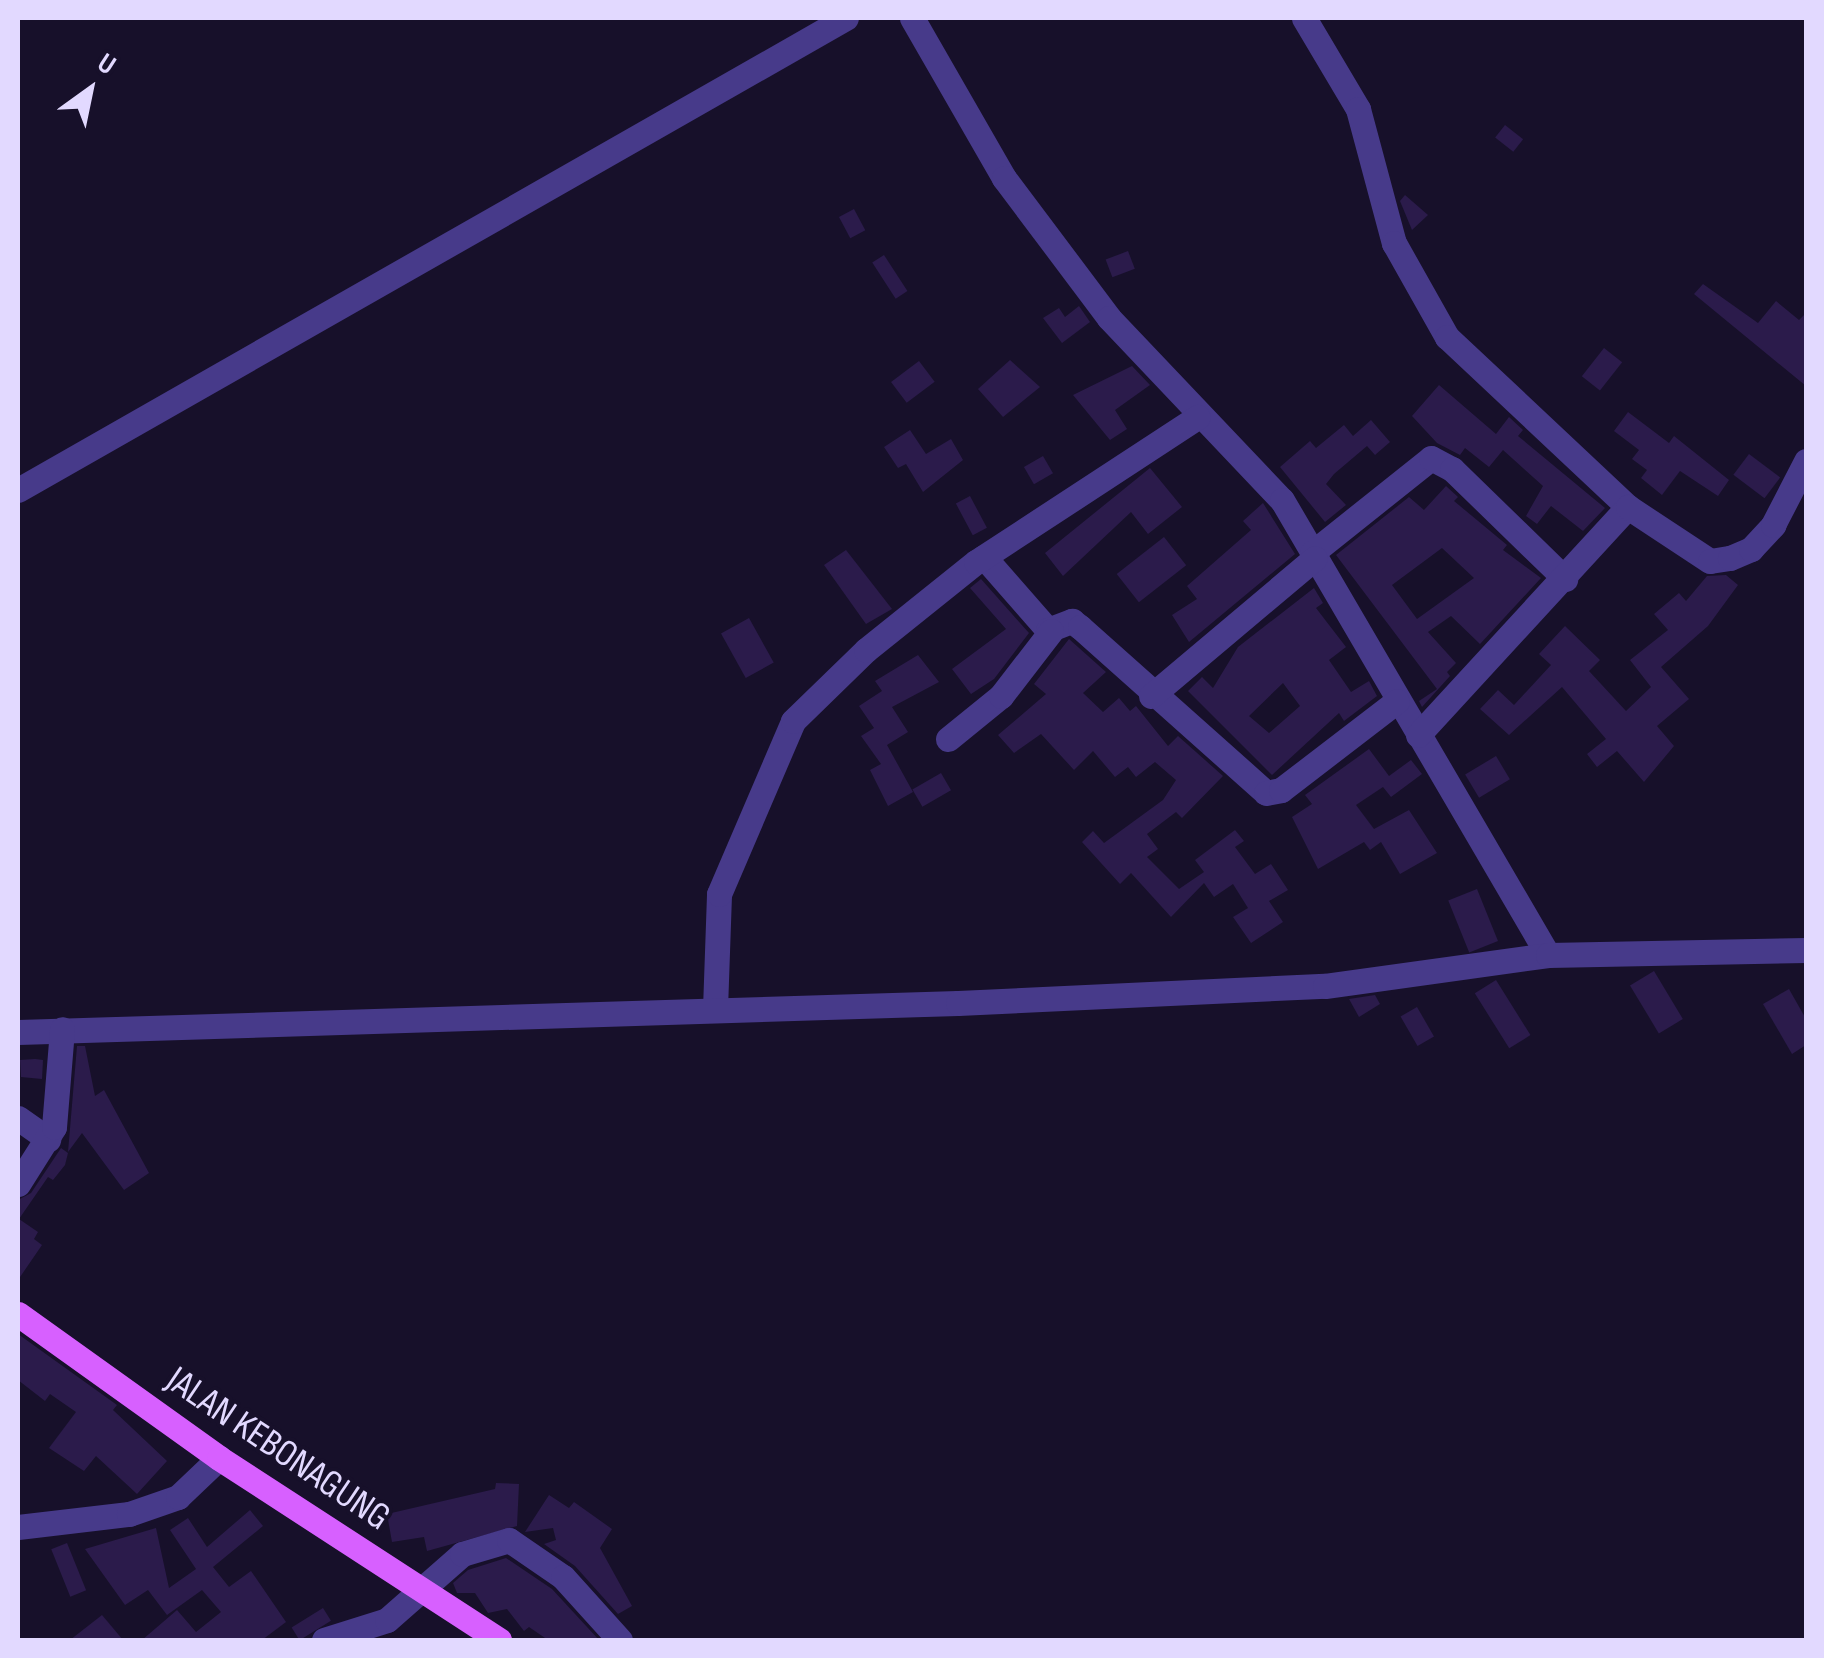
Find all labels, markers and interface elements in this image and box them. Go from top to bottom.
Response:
north arrow [40,40,140,140]
text: U [92,47,122,82]
street label: JALAN KEBONAGUNG [157,1357,399,1541]

